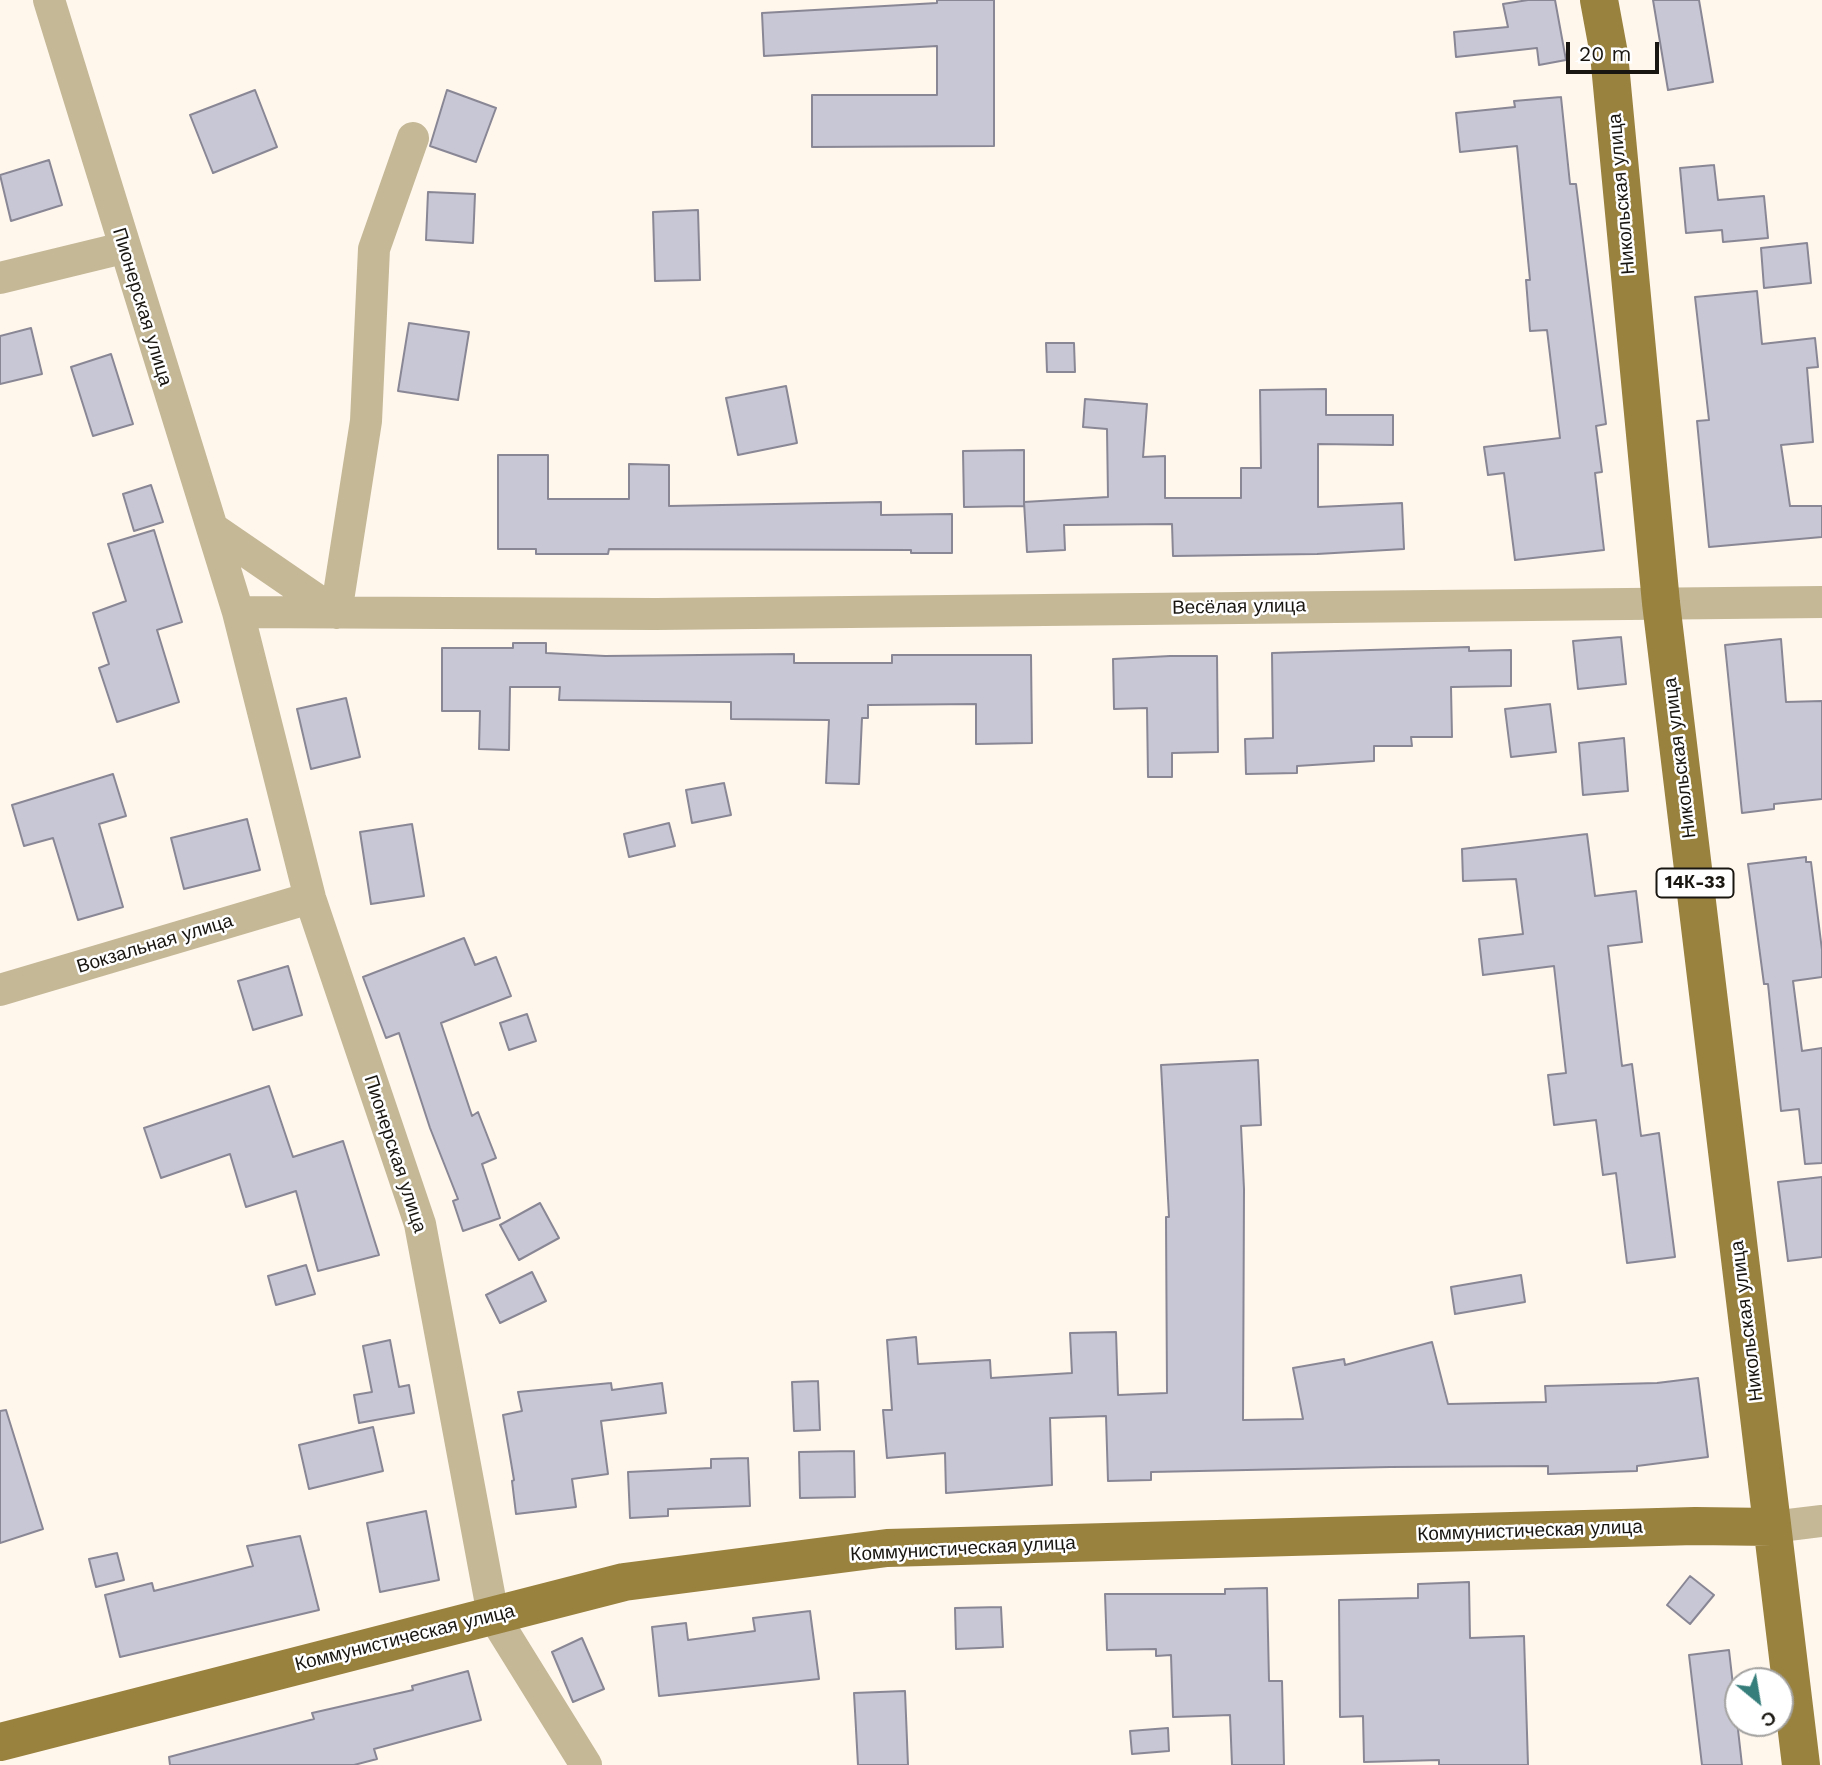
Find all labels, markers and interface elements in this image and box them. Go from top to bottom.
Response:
scale bar [1570,28,1663,72]
text: 20 m [1579,41,1631,66]
street label: Никольская улица [1604,112,1640,276]
street label: Пионерская улица [107,225,177,389]
street label: Весёлая улица [1172,594,1306,620]
street label: Никольская улица [1659,676,1701,840]
road number: 14К-33 [1656,868,1734,898]
street label: Вокзальная улица [74,909,236,979]
street label: Пионерская улица [359,1072,431,1236]
street label: Никольская улица [1726,1239,1768,1403]
street label: Коммунистическая улица [1417,1516,1643,1546]
street label: Коммунистическая улица [850,1532,1076,1566]
street label: Коммунистическая улица [293,1600,517,1676]
north arrow [1724,1667,1794,1737]
text: С [1757,1705,1780,1732]

